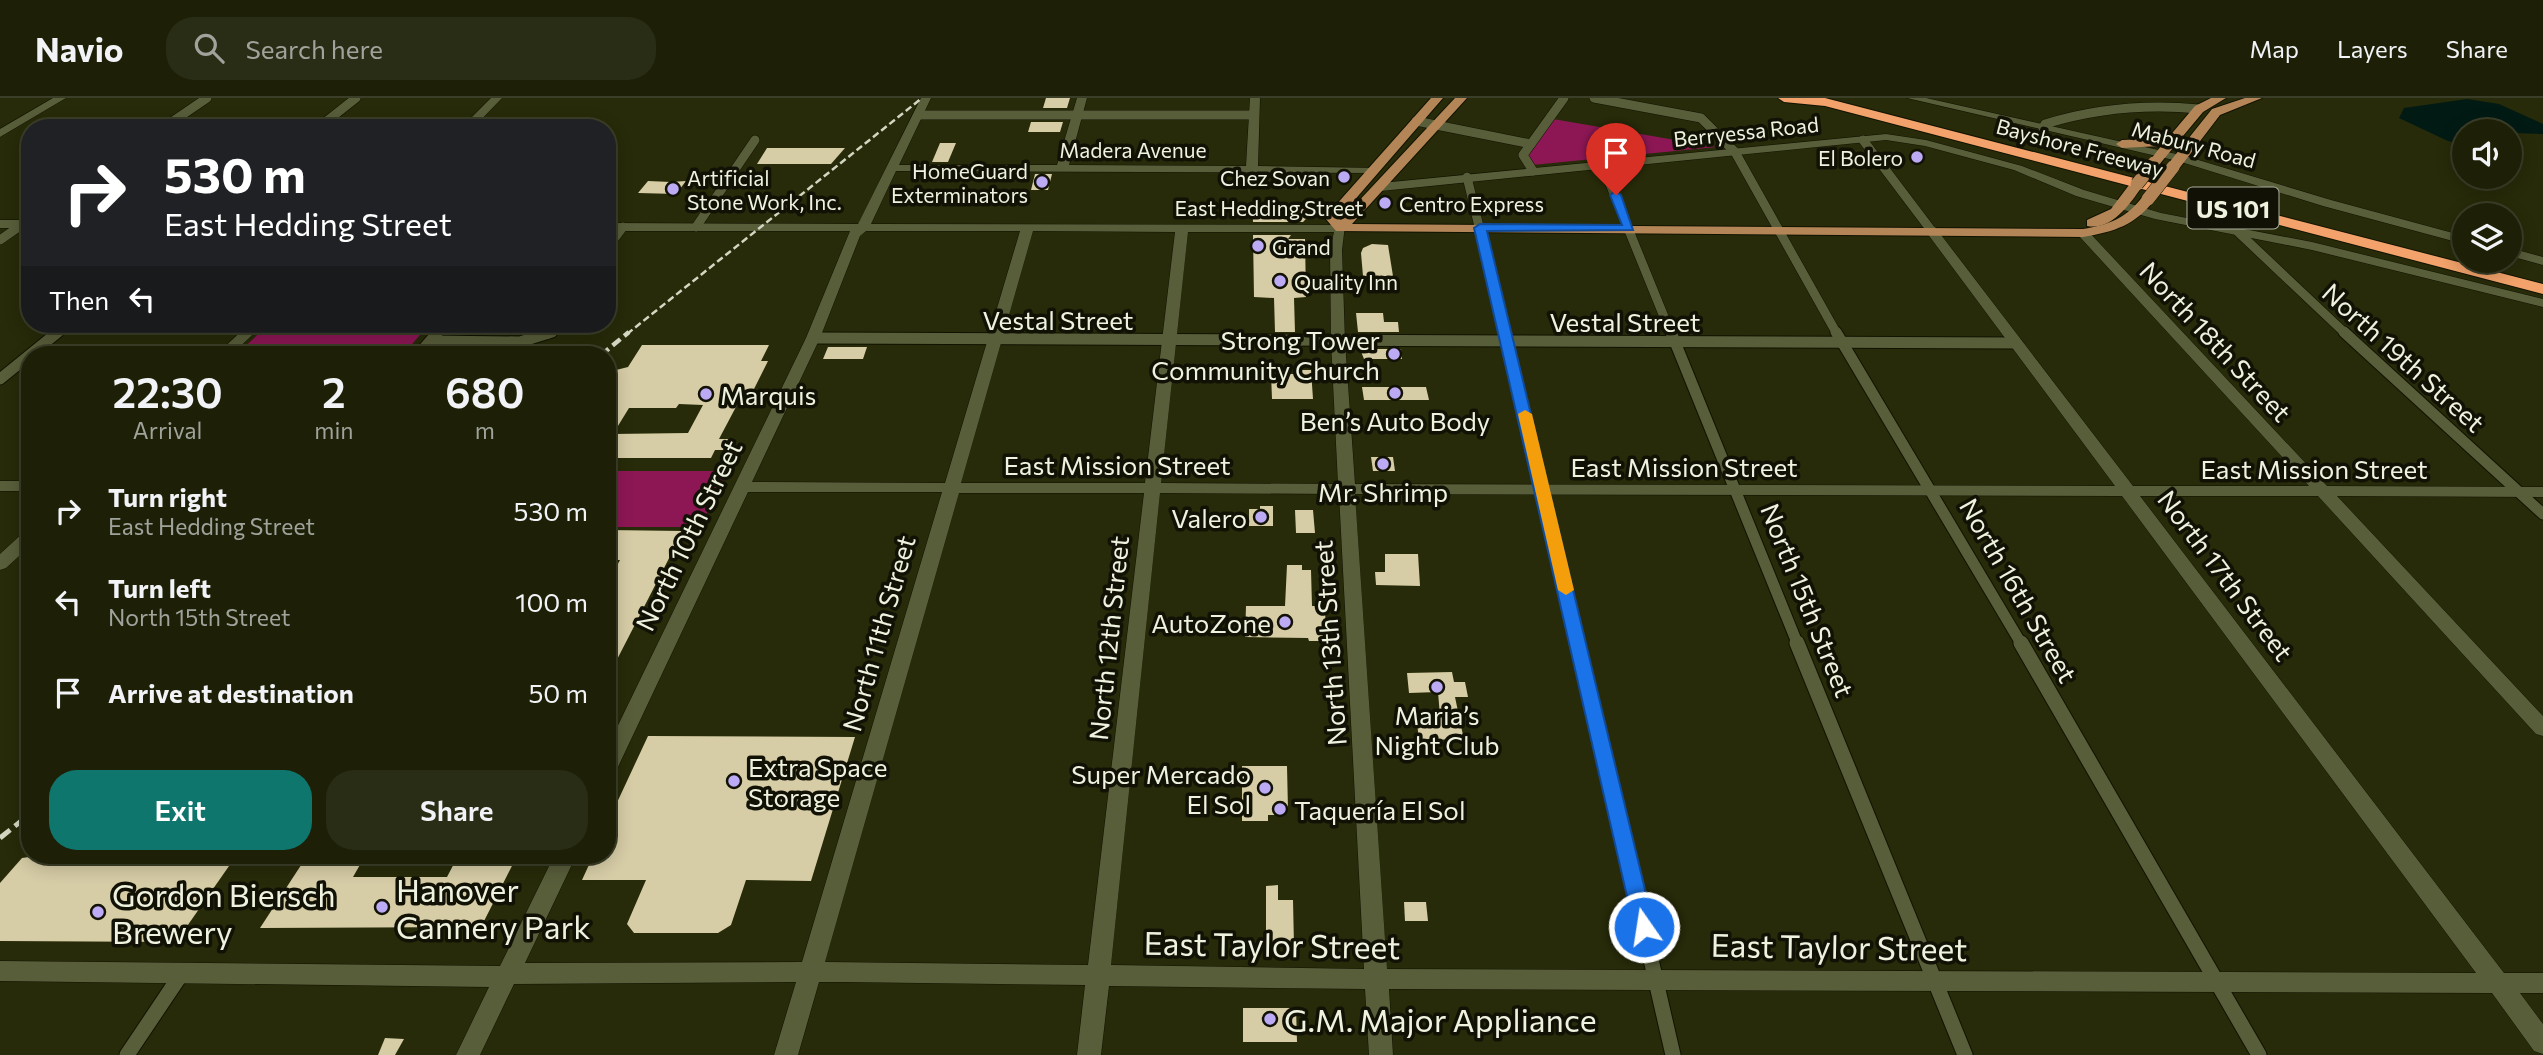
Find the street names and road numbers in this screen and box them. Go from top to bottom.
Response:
street label: Berryessa Road [1672,111,1820,151]
street label: Bayshore Freeway [1994,113,2167,181]
street label: Mabury Road [2129,115,2259,173]
street label: Madera Avenue [1059,137,1207,162]
road number: US 101 [2188,188,2278,228]
street label: East Hedding Street [1175,195,1363,220]
street label: North 18th Street [2134,255,2298,427]
street label: North 19th Street [2317,276,2491,438]
street label: Vestal Street [983,304,1133,335]
street label: Vestal Street [1550,306,1700,337]
street label: North 10th Street [628,435,748,635]
street label: East Mission Street [1003,449,1231,480]
street label: East Mission Street [1570,451,1798,482]
street label: East Mission Street [2200,453,2428,484]
street label: North 17th Street [2152,484,2300,666]
street label: North 16th Street [1954,493,2084,687]
street label: North 15th Street [1755,499,1861,701]
street label: North 11th Street [835,531,921,735]
street label: North 12th Street [1082,534,1134,742]
street label: North 13th Street [1306,539,1352,747]
street label: East Taylor Street [1143,922,1401,966]
street label: East Taylor Street [1710,924,1968,968]

